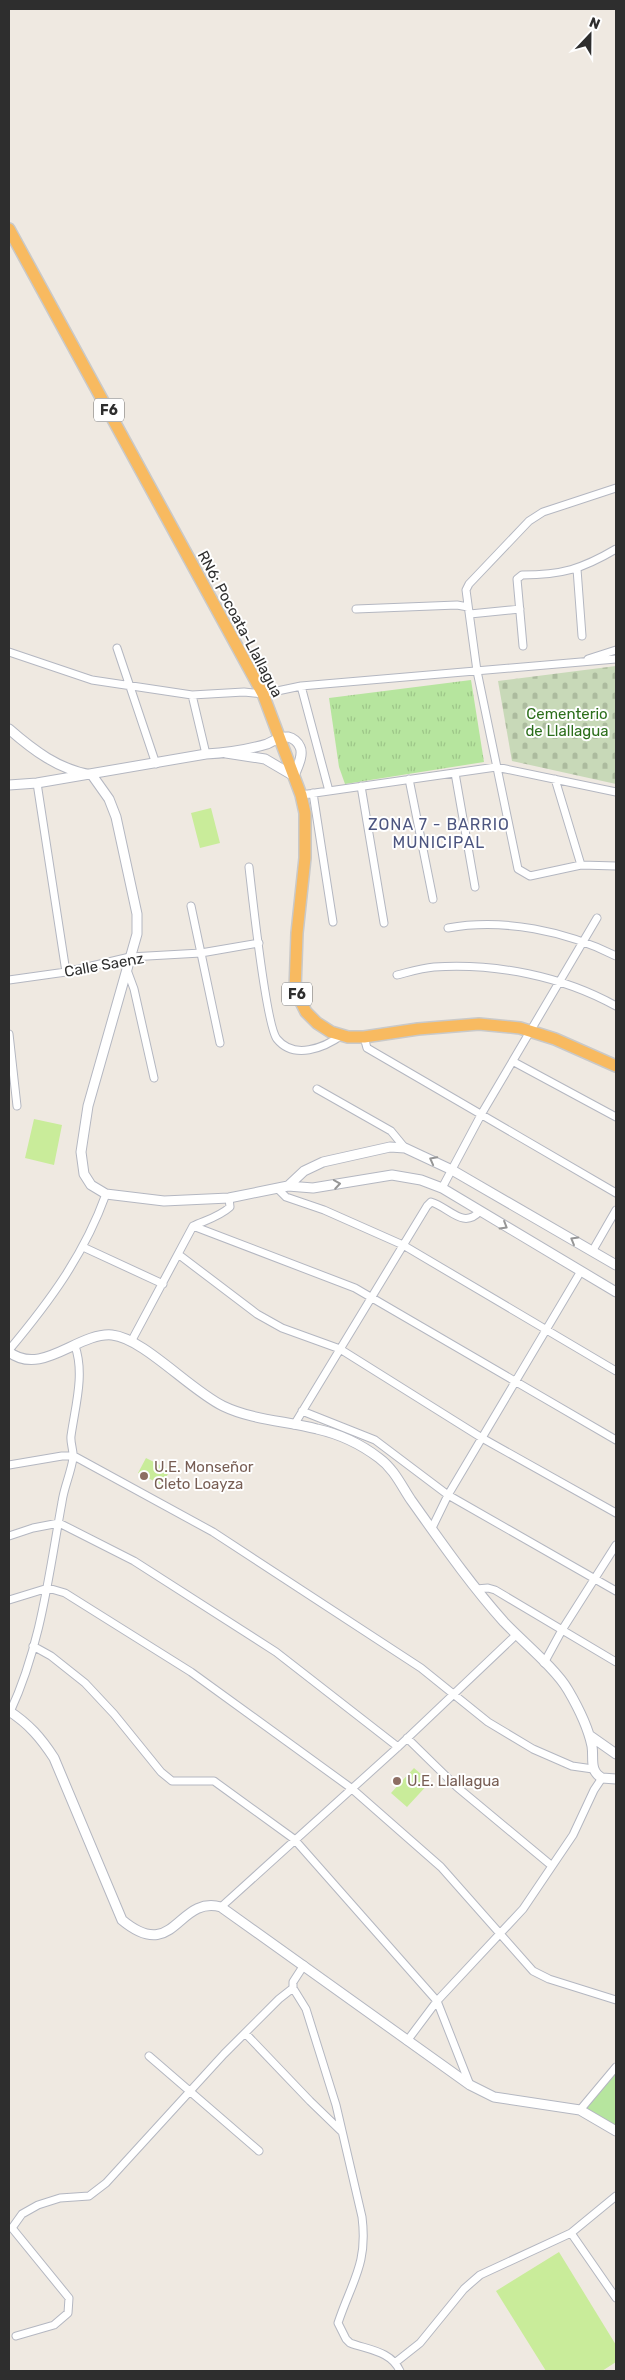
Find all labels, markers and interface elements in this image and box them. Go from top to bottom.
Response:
north arrow [565,10,615,60]
text: N [587,14,603,33]
road number: F6 [94,398,124,422]
street label: RN6: Pocoata-Llallagua [194,548,286,700]
park label: Cementerio de Llallagua [525,705,609,740]
district label: ZONA 7 - BARRIO MUNICIPAL [368,815,510,852]
street label: Calle Saenz [63,949,145,981]
road number: F6 [282,982,312,1006]
one-way arrow [429,1156,438,1166]
one-way arrow [332,1179,341,1189]
one-way arrow [498,1219,507,1229]
one-way arrow [571,1236,580,1246]
place label: U.E. Monseñor Cleto Loayza [154,1458,254,1493]
marker: U.E. Monseñor Cleto Loayza [138,1470,150,1482]
place label: U.E. Llallagua [407,1772,500,1790]
marker: U.E. Llallagua [391,1775,403,1787]

